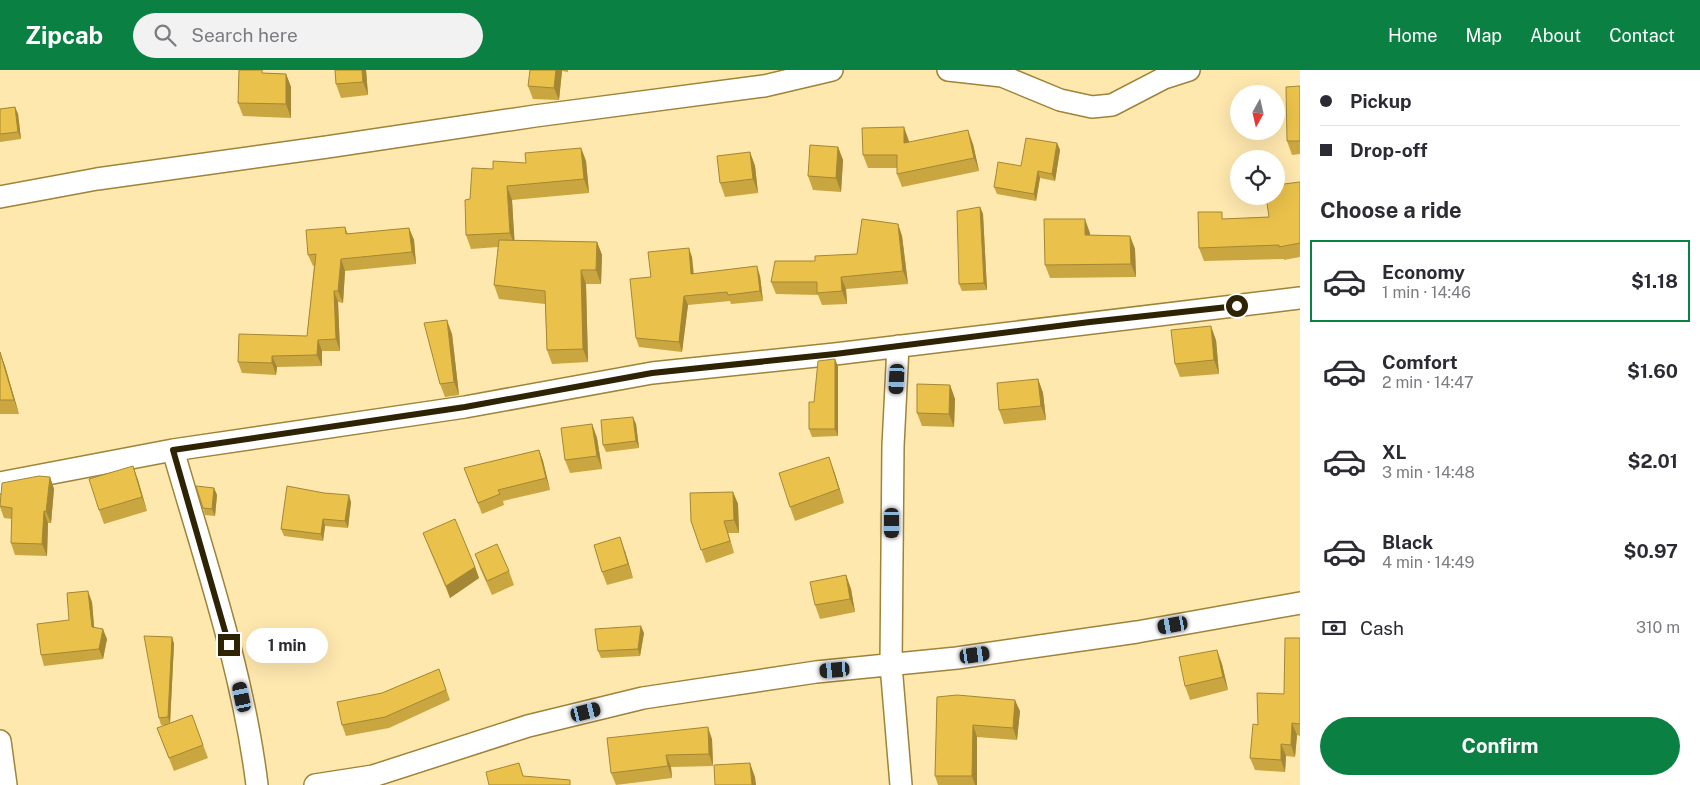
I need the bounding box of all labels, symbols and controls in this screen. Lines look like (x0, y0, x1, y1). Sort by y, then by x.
search box (133, 13, 483, 58)
text: Zipcab (25, 21, 103, 49)
icon: search (151, 21, 179, 49)
text: Search here (191, 24, 298, 46)
text: Home (1388, 25, 1438, 46)
text: Map (1466, 25, 1502, 46)
text: About (1530, 25, 1581, 46)
text: Contact (1609, 25, 1675, 46)
north arrow (1230, 85, 1285, 140)
map controls (1230, 85, 1285, 205)
text: Pickup (1350, 90, 1412, 112)
text: Drop-off (1350, 139, 1427, 161)
button: locate (1230, 150, 1285, 205)
text: Choose a ride (1320, 197, 1462, 223)
icon: car (1322, 259, 1367, 304)
text: Economy (1382, 261, 1465, 283)
text: $1.18 (1631, 270, 1678, 292)
text: 1 min · 14:46 (1382, 283, 1471, 302)
route start (1226, 295, 1248, 317)
icon: car (1322, 349, 1367, 394)
text: Comfort (1382, 351, 1458, 373)
text: $1.60 (1627, 360, 1678, 382)
car (888, 364, 905, 394)
text: 2 min · 14:47 (1382, 373, 1474, 392)
icon: car (1322, 439, 1367, 484)
text: XL (1382, 441, 1407, 463)
text: $2.01 (1628, 450, 1678, 472)
text: 3 min · 14:48 (1382, 463, 1475, 482)
car (884, 508, 899, 538)
icon: car (1322, 529, 1367, 574)
text: Black (1382, 531, 1433, 553)
text: $0.97 (1624, 540, 1678, 562)
text: 4 min · 14:49 (1382, 553, 1475, 572)
icon: cash (1320, 614, 1348, 642)
car (1156, 615, 1189, 635)
text: Cash (1360, 617, 1404, 639)
text: 310 m (1636, 618, 1680, 637)
callout: 1 min (246, 628, 329, 662)
route end (218, 634, 240, 656)
text: 1 min (268, 636, 306, 655)
car (959, 645, 990, 665)
car (819, 661, 850, 679)
car (231, 681, 252, 713)
car (569, 701, 602, 723)
button: Confirm (1320, 717, 1680, 775)

